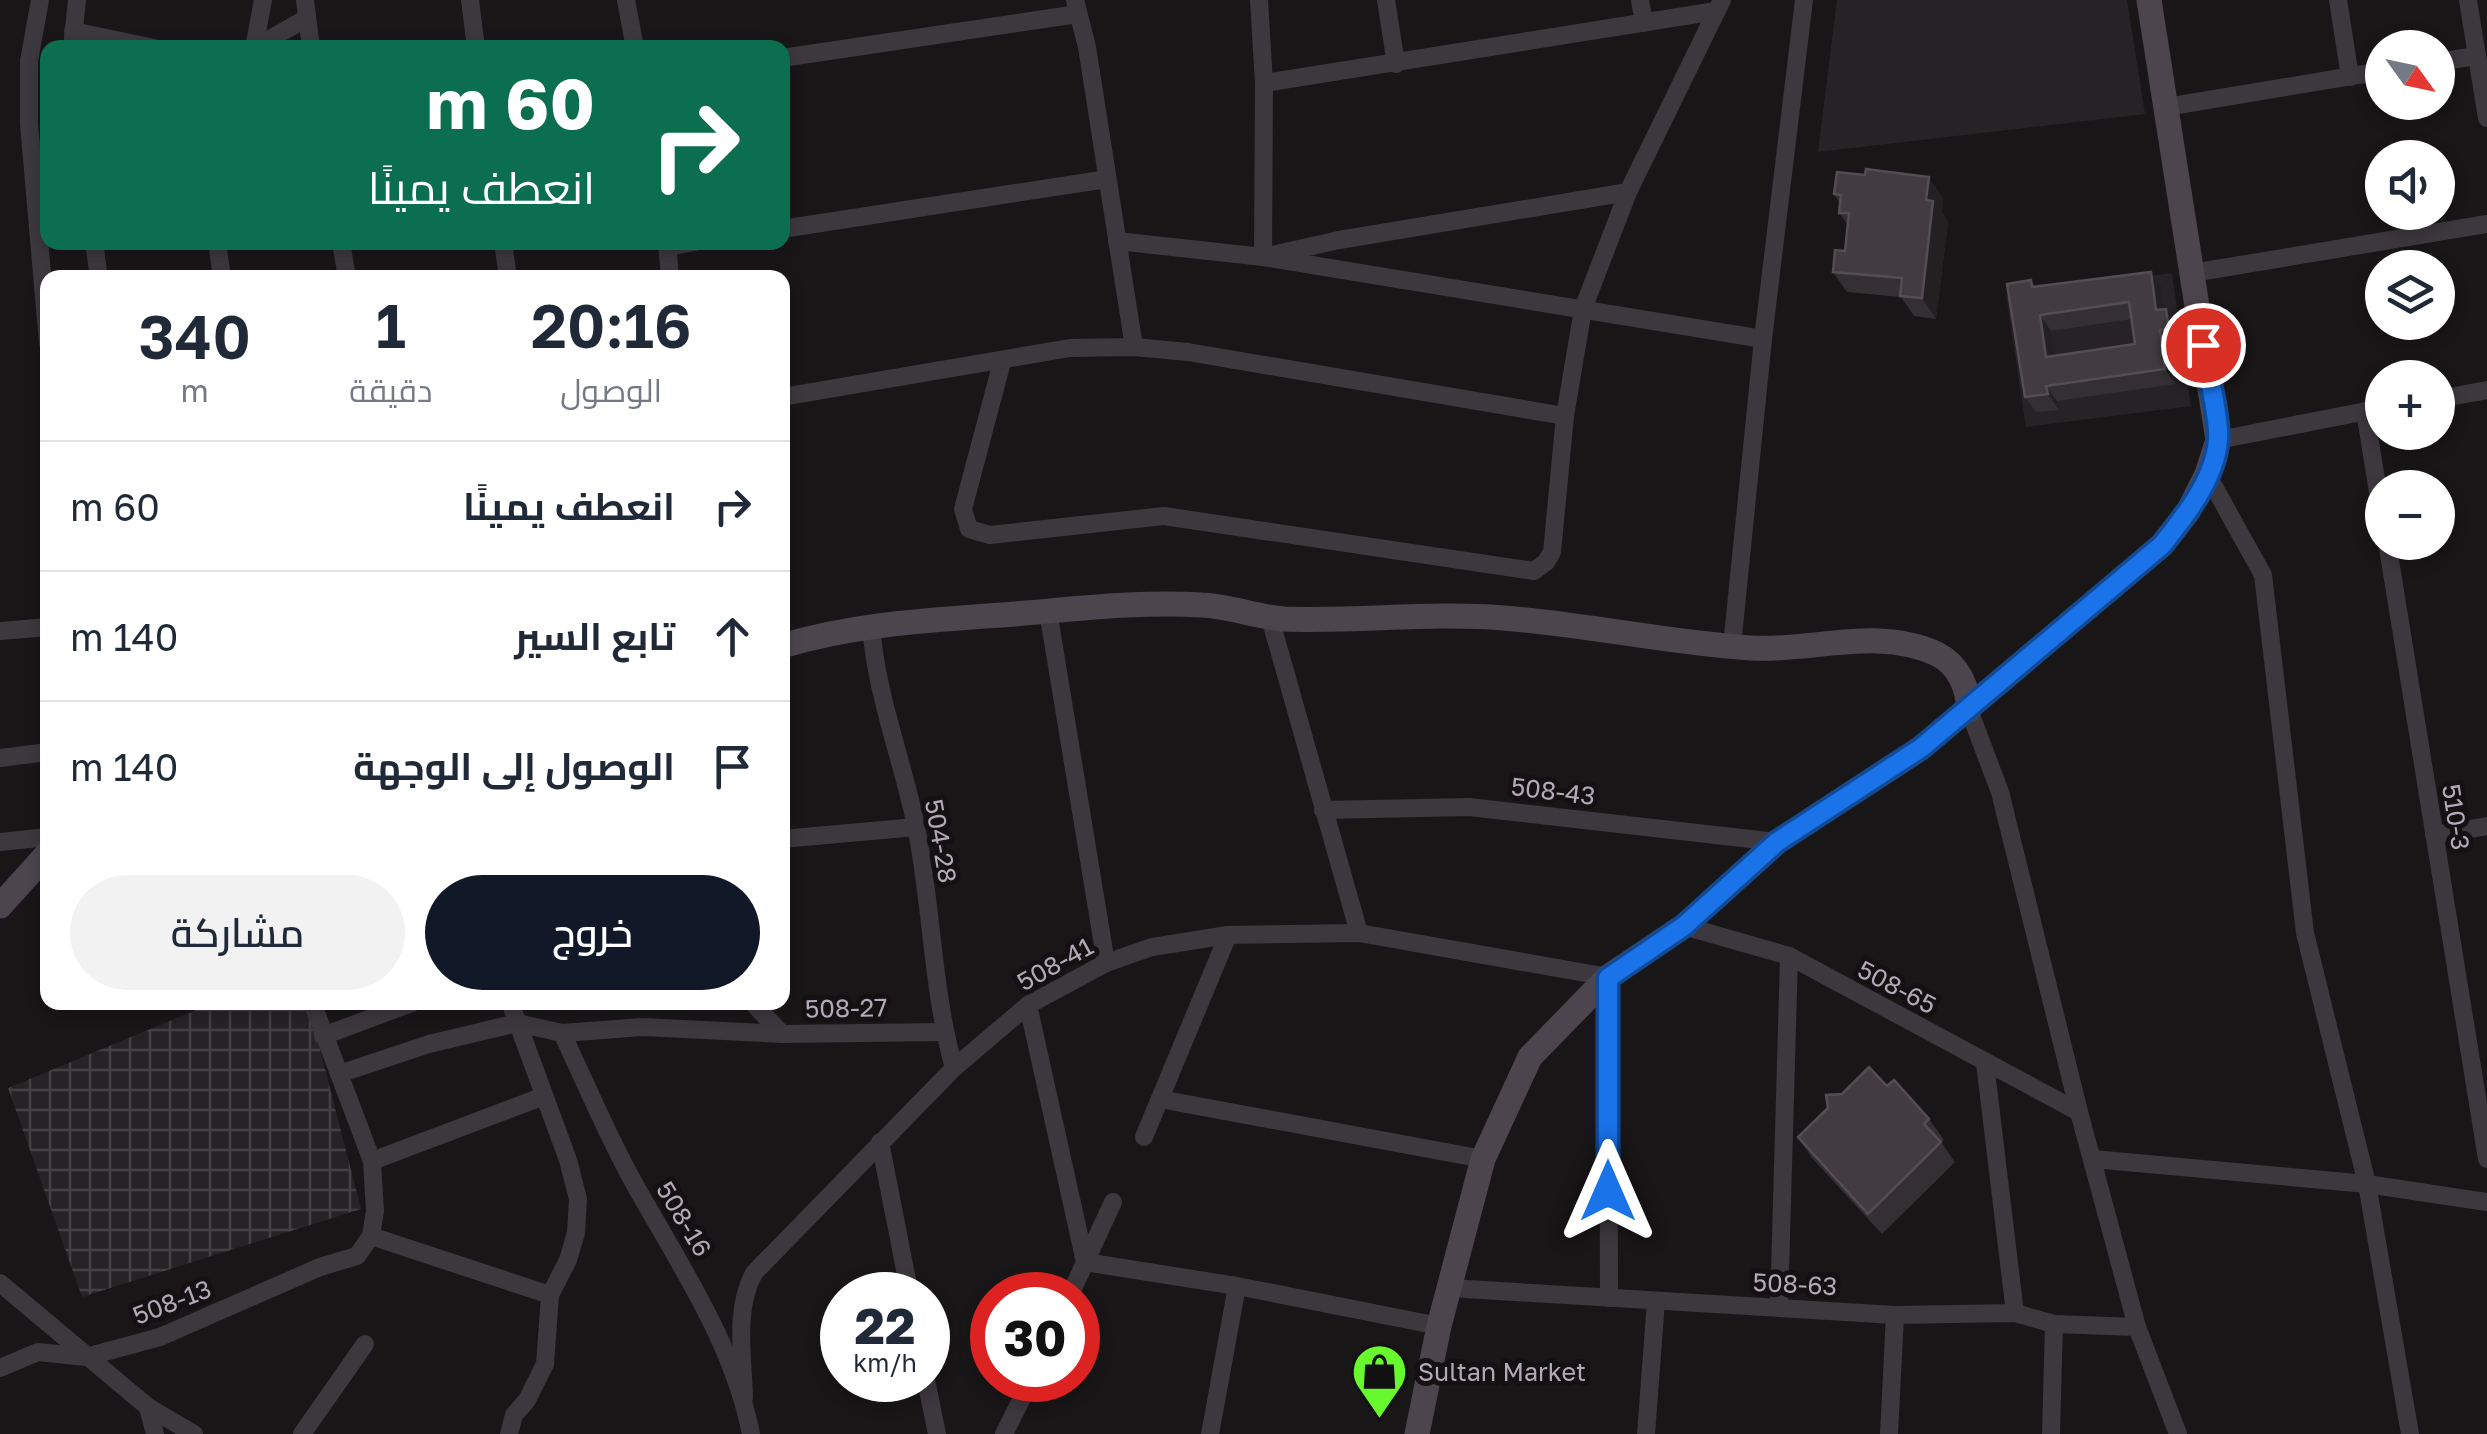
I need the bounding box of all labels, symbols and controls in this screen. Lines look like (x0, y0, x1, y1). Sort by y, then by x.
north arrow (2365, 30, 2455, 120)
map controls (2365, 30, 2455, 560)
text: 60 m (426, 60, 595, 144)
icon: right (630, 80, 760, 210)
button: sound (2365, 140, 2455, 230)
text: انعطف يمينًا (368, 160, 595, 214)
button: layers (2365, 250, 2455, 340)
text: 1 (376, 289, 406, 361)
text: 20:16 (531, 289, 692, 361)
text: 340 (138, 300, 251, 372)
pin (2161, 303, 2246, 388)
icon: arrive (2176, 318, 2231, 373)
button: + (2365, 360, 2455, 450)
text: m (180, 371, 209, 409)
text: دقيقة (349, 371, 432, 409)
text: الوصول (560, 371, 662, 409)
button: − (2365, 470, 2455, 560)
icon: right (705, 479, 760, 534)
text: انعطف يمينًا (463, 483, 675, 528)
text: 60 m (70, 484, 160, 529)
icon: ahead (705, 609, 760, 664)
text: تابع السير (514, 613, 675, 658)
text: 140 m (70, 614, 178, 659)
icon: arrive (705, 739, 760, 794)
text: الوصول إلى الوجهة (353, 743, 675, 788)
text: 140 m (70, 744, 178, 789)
street label: 508-43 (1509, 770, 1597, 811)
street label: 510-3 (2436, 782, 2477, 852)
street label: 504-28 (919, 797, 964, 885)
button: مشاركة (70, 875, 405, 990)
button: خروج (425, 875, 760, 990)
street label: 508-41 (1011, 930, 1098, 997)
street label: 508-65 (1853, 953, 1942, 1020)
street label: 508-27 (804, 991, 888, 1024)
position arrow (1556, 1139, 1660, 1243)
street label: 508-16 (650, 1176, 719, 1262)
street label: 508-63 (1752, 1266, 1838, 1301)
street label: 508-13 (128, 1272, 215, 1331)
speed limit sign: 30 (970, 1272, 1100, 1402)
text: 22 (854, 1295, 915, 1355)
shop icon: Sultan Market (1349, 1342, 1409, 1421)
text: km/h (853, 1347, 917, 1378)
place label: Sultan Market (1418, 1356, 1586, 1387)

